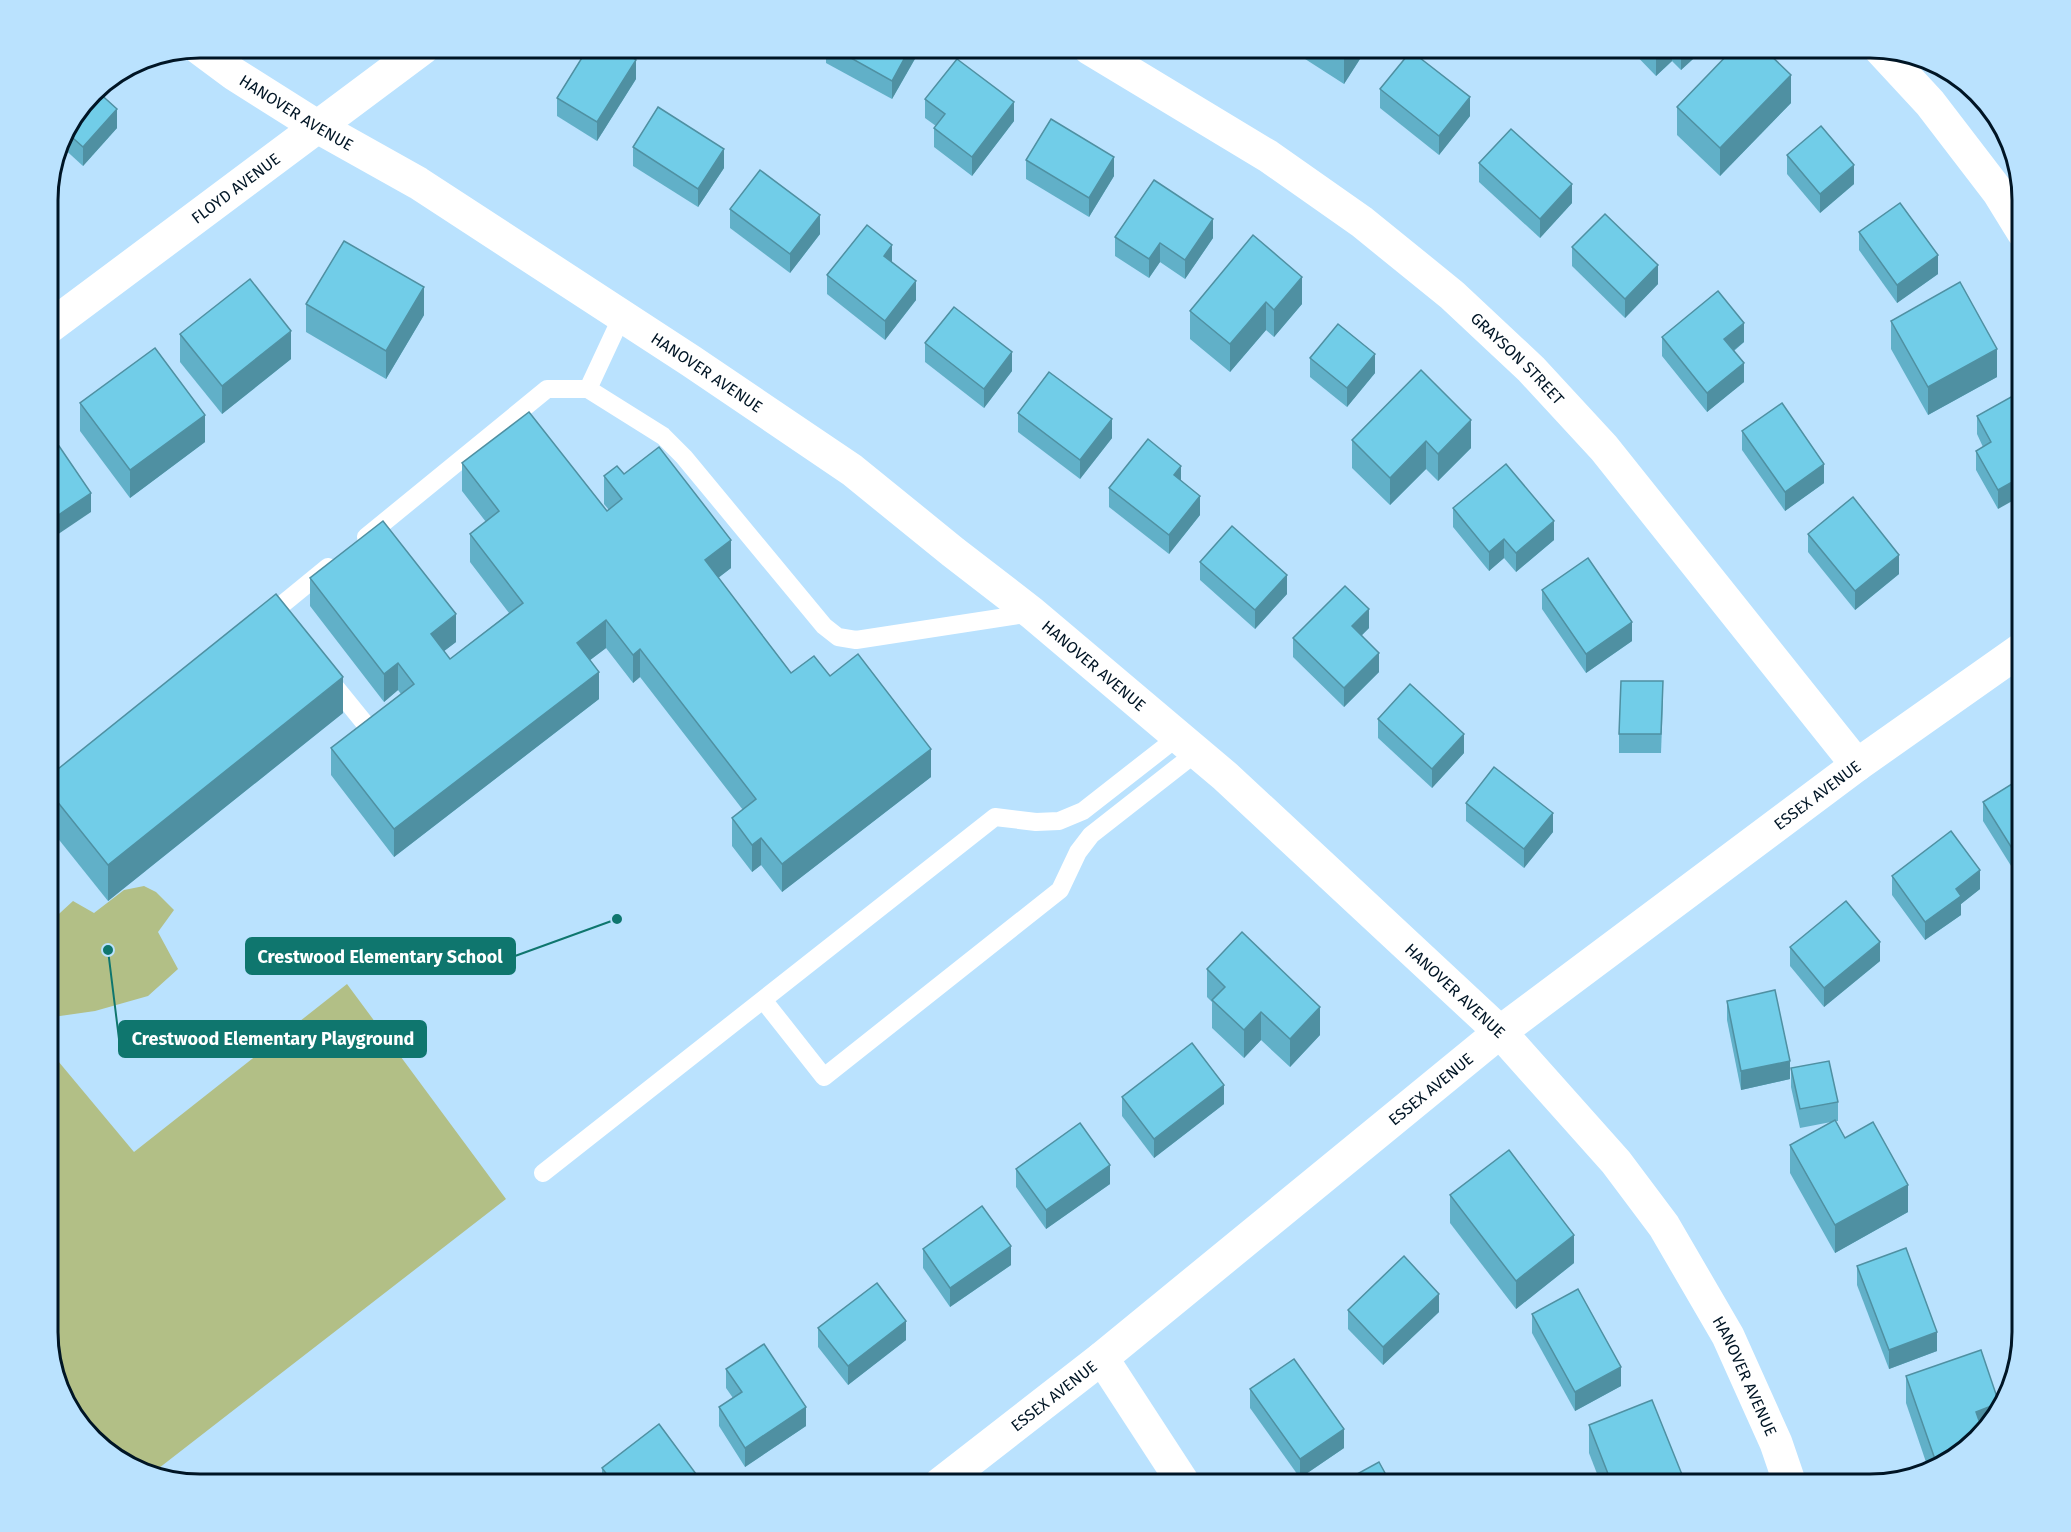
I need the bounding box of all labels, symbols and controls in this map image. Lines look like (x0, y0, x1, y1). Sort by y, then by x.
street label: HANOVER AVENUE (236, 71, 356, 155)
street label: FLOYD AVENUE (188, 149, 284, 228)
street label: GRAYSON STREET (1467, 309, 1568, 409)
street label: HANOVER AVENUE (648, 329, 766, 417)
street label: HANOVER AVENUE (1038, 617, 1149, 715)
street label: ESSEX AVENUE (1770, 757, 1865, 834)
callout: Crestwood Elementary School (246, 938, 515, 974)
street label: HANOVER AVENUE (1401, 940, 1509, 1042)
text: Crestwood Elementary School (257, 946, 503, 968)
callout: Crestwood Elementary Playground (119, 1021, 426, 1057)
text: Crestwood Elementary Playground (132, 1028, 414, 1050)
street label: ESSEX AVENUE (1385, 1049, 1477, 1129)
street label: HANOVER AVENUE (1709, 1313, 1781, 1439)
street label: ESSEX AVENUE (1007, 1357, 1101, 1435)

